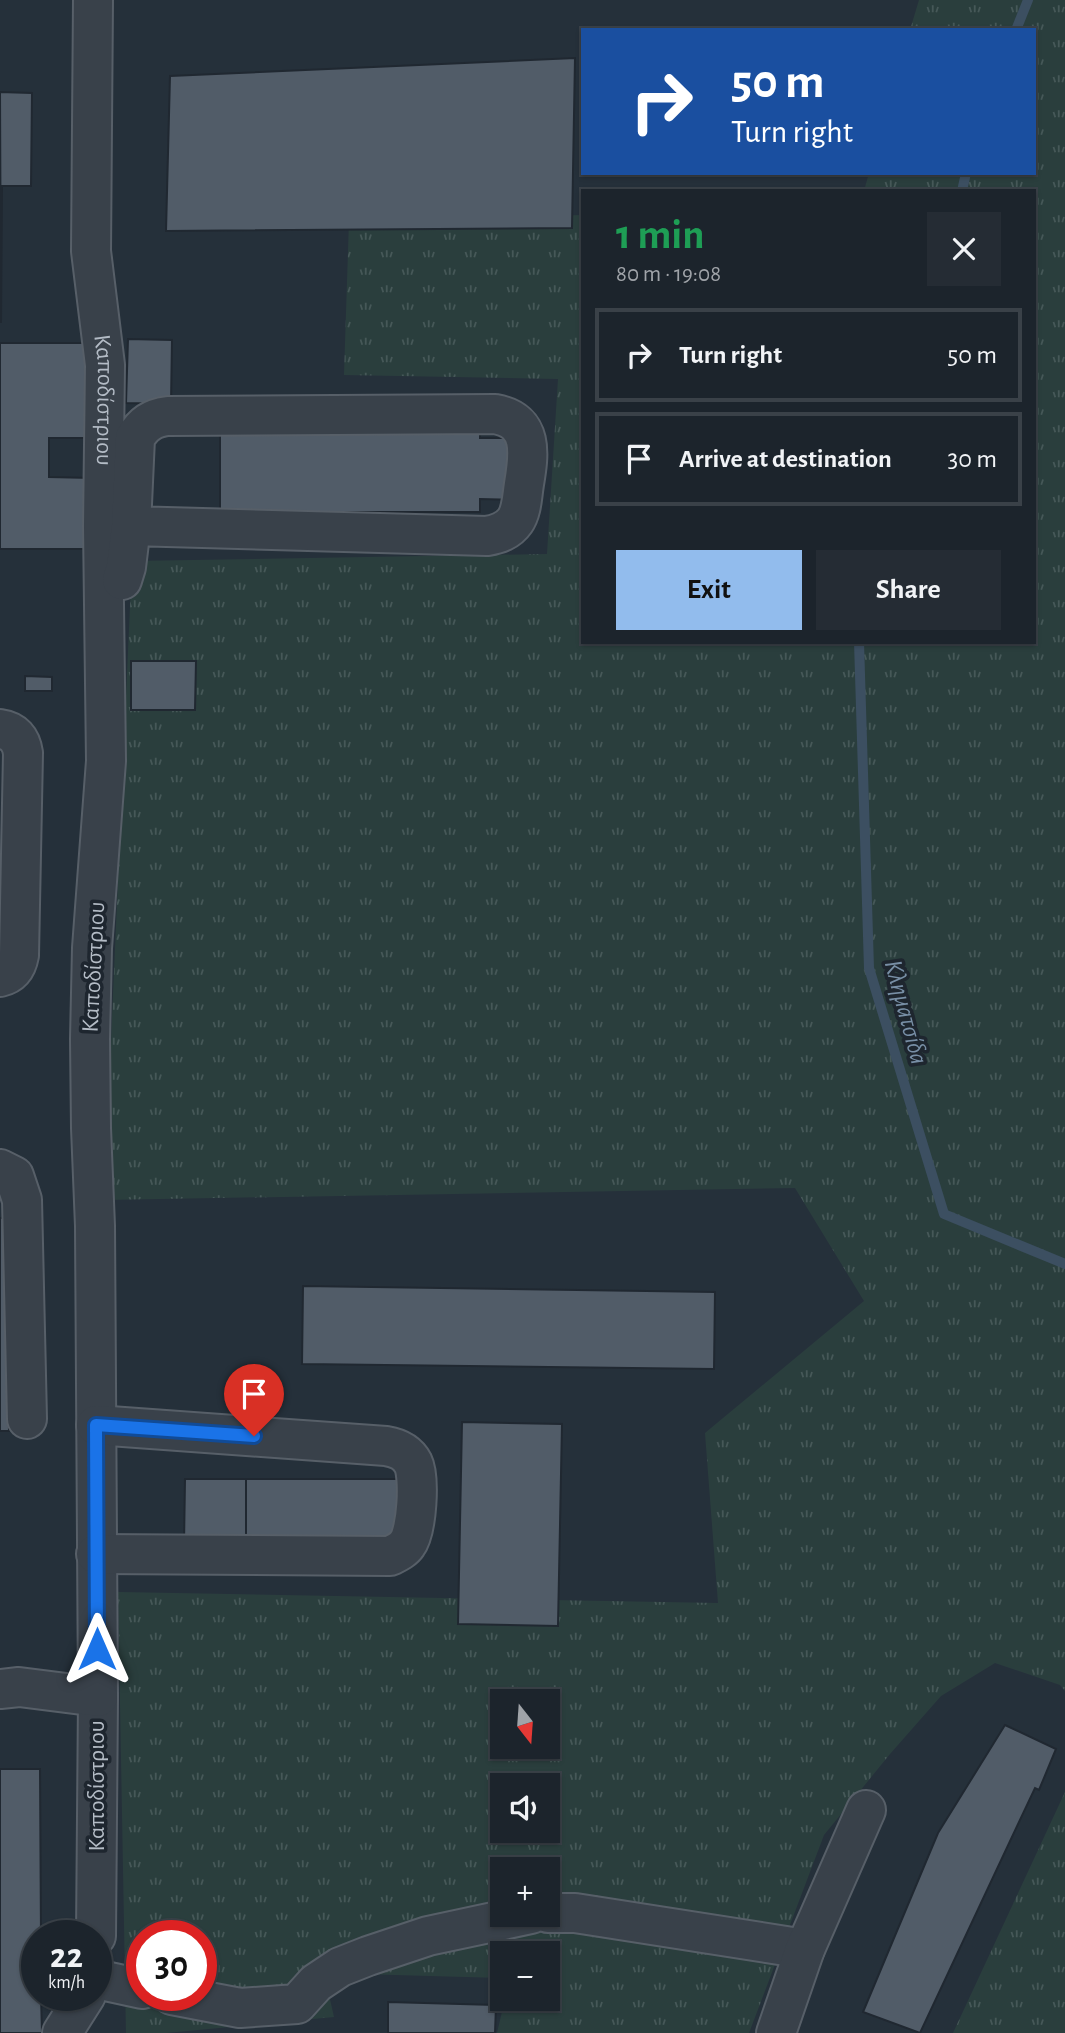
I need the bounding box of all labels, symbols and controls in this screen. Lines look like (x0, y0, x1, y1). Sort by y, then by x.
icon: right (616, 56, 707, 147)
text: 50 m (731, 58, 825, 107)
text: Turn right (731, 116, 853, 148)
button: close (927, 212, 1001, 286)
text: 1 min (616, 214, 705, 256)
text: 80 m · 19:08 (616, 263, 721, 286)
street label: Καποδίστριου (89, 333, 117, 466)
icon: right (620, 336, 658, 374)
text: Turn right (679, 342, 782, 368)
text: 50 m (947, 342, 997, 368)
icon: arrive (620, 440, 658, 478)
text: Arrive at destination (679, 446, 892, 472)
text: 30 m (947, 446, 997, 472)
button: Exit (616, 550, 802, 630)
button: Share (816, 550, 1001, 630)
street label: Καποδίστριου (79, 901, 109, 1033)
water label: Κληματσίδα (880, 957, 932, 1067)
pin (224, 1364, 284, 1436)
icon: arrive (235, 1375, 273, 1413)
position arrow (60, 1612, 134, 1686)
north arrow (490, 1689, 560, 1759)
map controls (490, 1689, 560, 2011)
street label: Καποδίστριου (85, 1720, 109, 1852)
button: sound (490, 1773, 560, 1843)
button: + (490, 1857, 560, 1927)
speed limit sign: 30 (126, 1920, 217, 2011)
text: 22 (50, 1939, 83, 1974)
button: − (490, 1941, 560, 2011)
text: km/h (48, 1974, 85, 1992)

